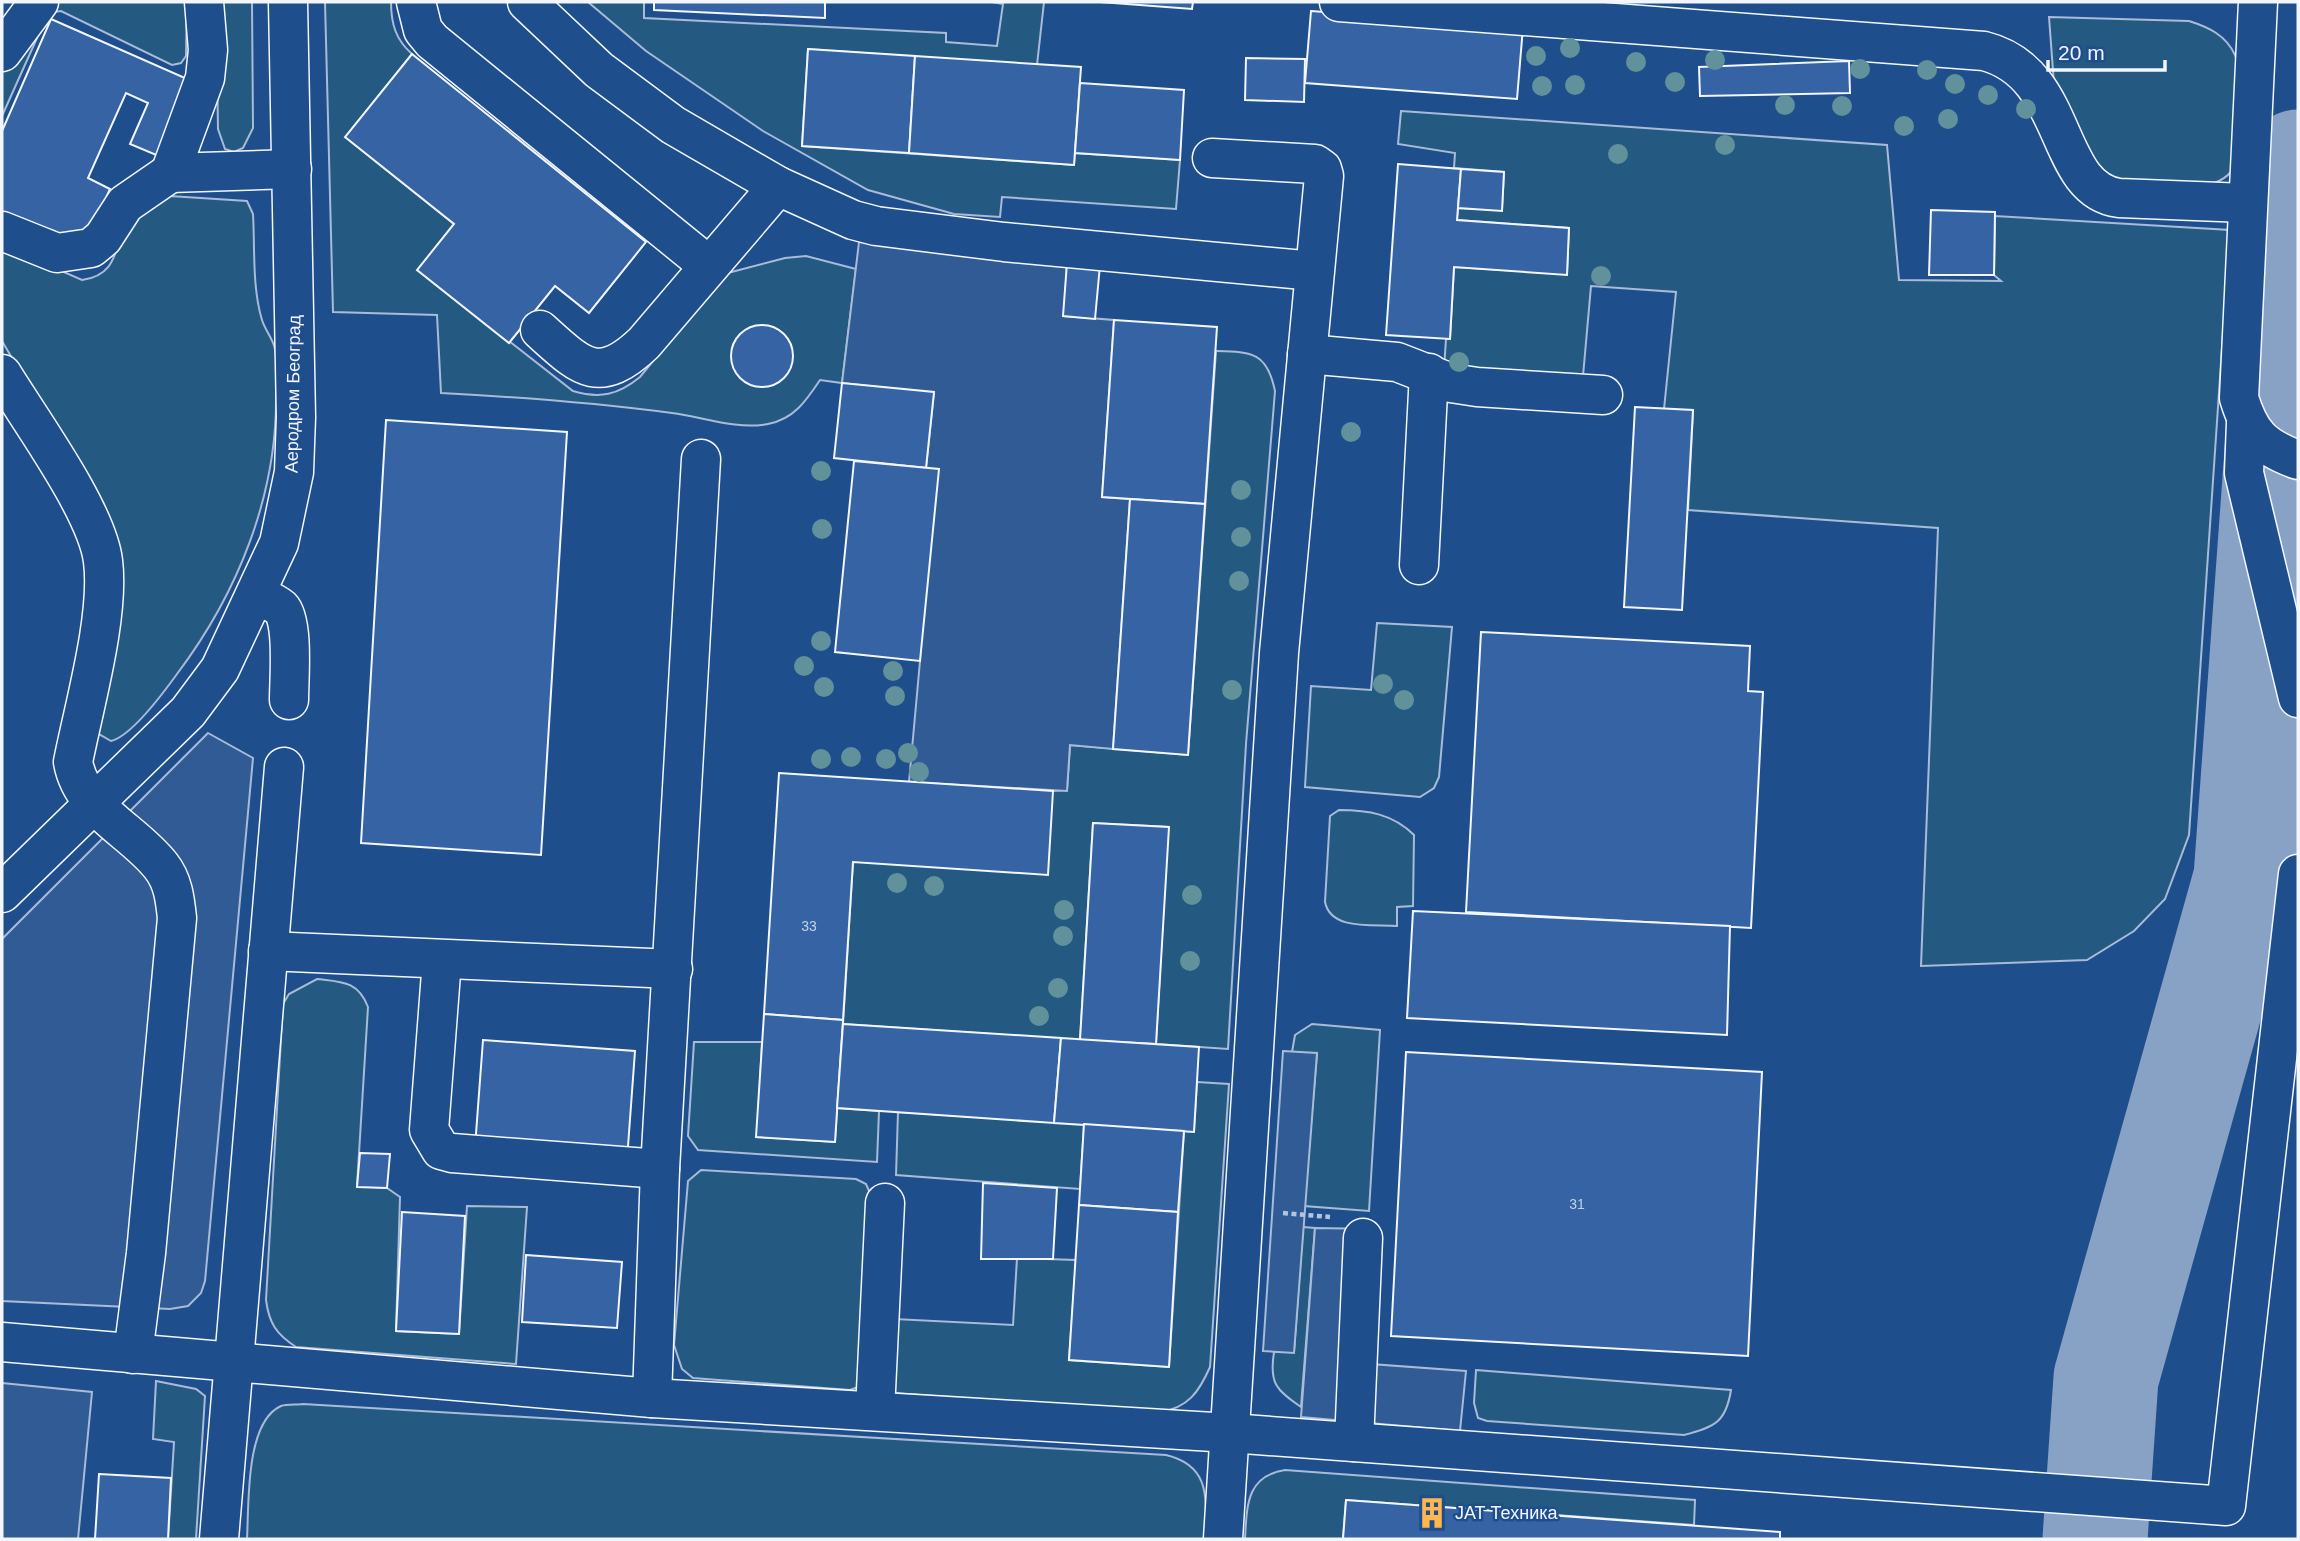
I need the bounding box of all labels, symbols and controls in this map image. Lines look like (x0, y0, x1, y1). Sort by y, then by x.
scale bar (2048, 28, 2165, 72)
text: 20 m (2058, 41, 2105, 64)
street label: Аеродром Београд (282, 314, 304, 473)
house number: 33 (801, 918, 817, 934)
house number: 31 (1569, 1196, 1585, 1212)
building icon: ЈАТ Техника (1415, 1496, 1449, 1530)
place label: ЈАТ Техника (1455, 1503, 1558, 1523)

